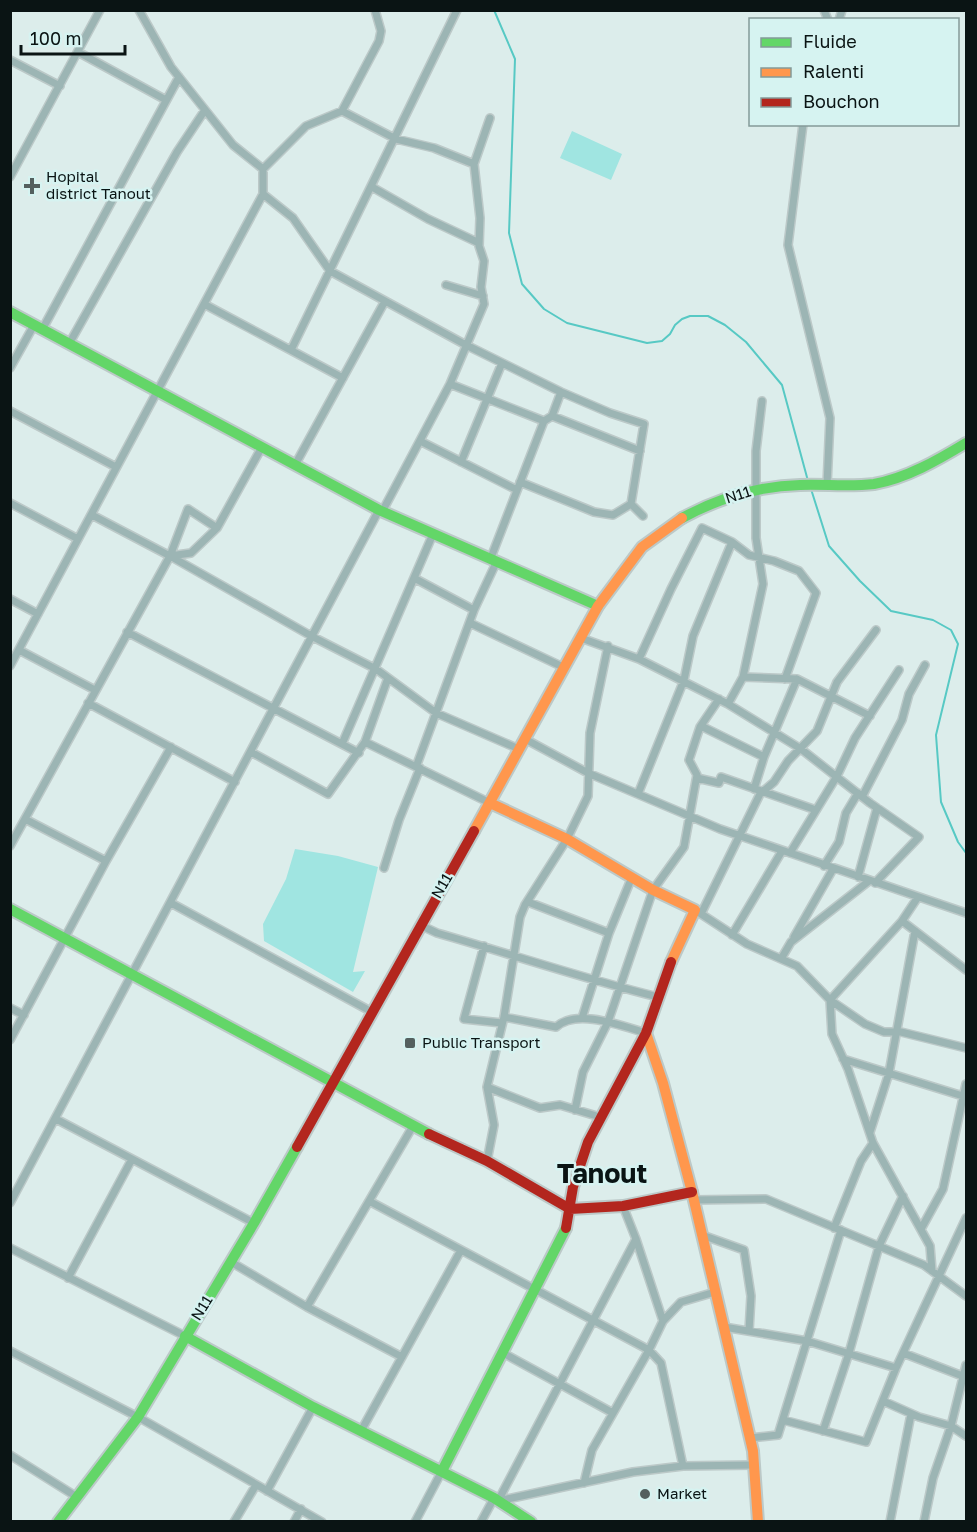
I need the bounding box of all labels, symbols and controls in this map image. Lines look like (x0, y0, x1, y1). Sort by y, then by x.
scale bar (21, 18, 124, 56)
legend (749, 18, 959, 126)
text: 100 m (30, 27, 81, 49)
text: Fluide (803, 30, 857, 52)
text: Ralenti (803, 60, 864, 82)
text: Bouchon (803, 90, 880, 112)
place label: Hopital district Tanout (46, 167, 151, 202)
marker: Hopital district Tanout (23, 177, 41, 195)
street label: N11 (723, 481, 753, 507)
street label: N11 (427, 870, 455, 901)
place label: Public Transport (422, 1033, 541, 1051)
marker: Public Transport (403, 1036, 417, 1050)
district label: Tanout (557, 1157, 647, 1189)
street label: N11 (187, 1292, 216, 1323)
place label: Market (657, 1484, 707, 1502)
marker: Market (638, 1487, 652, 1501)

